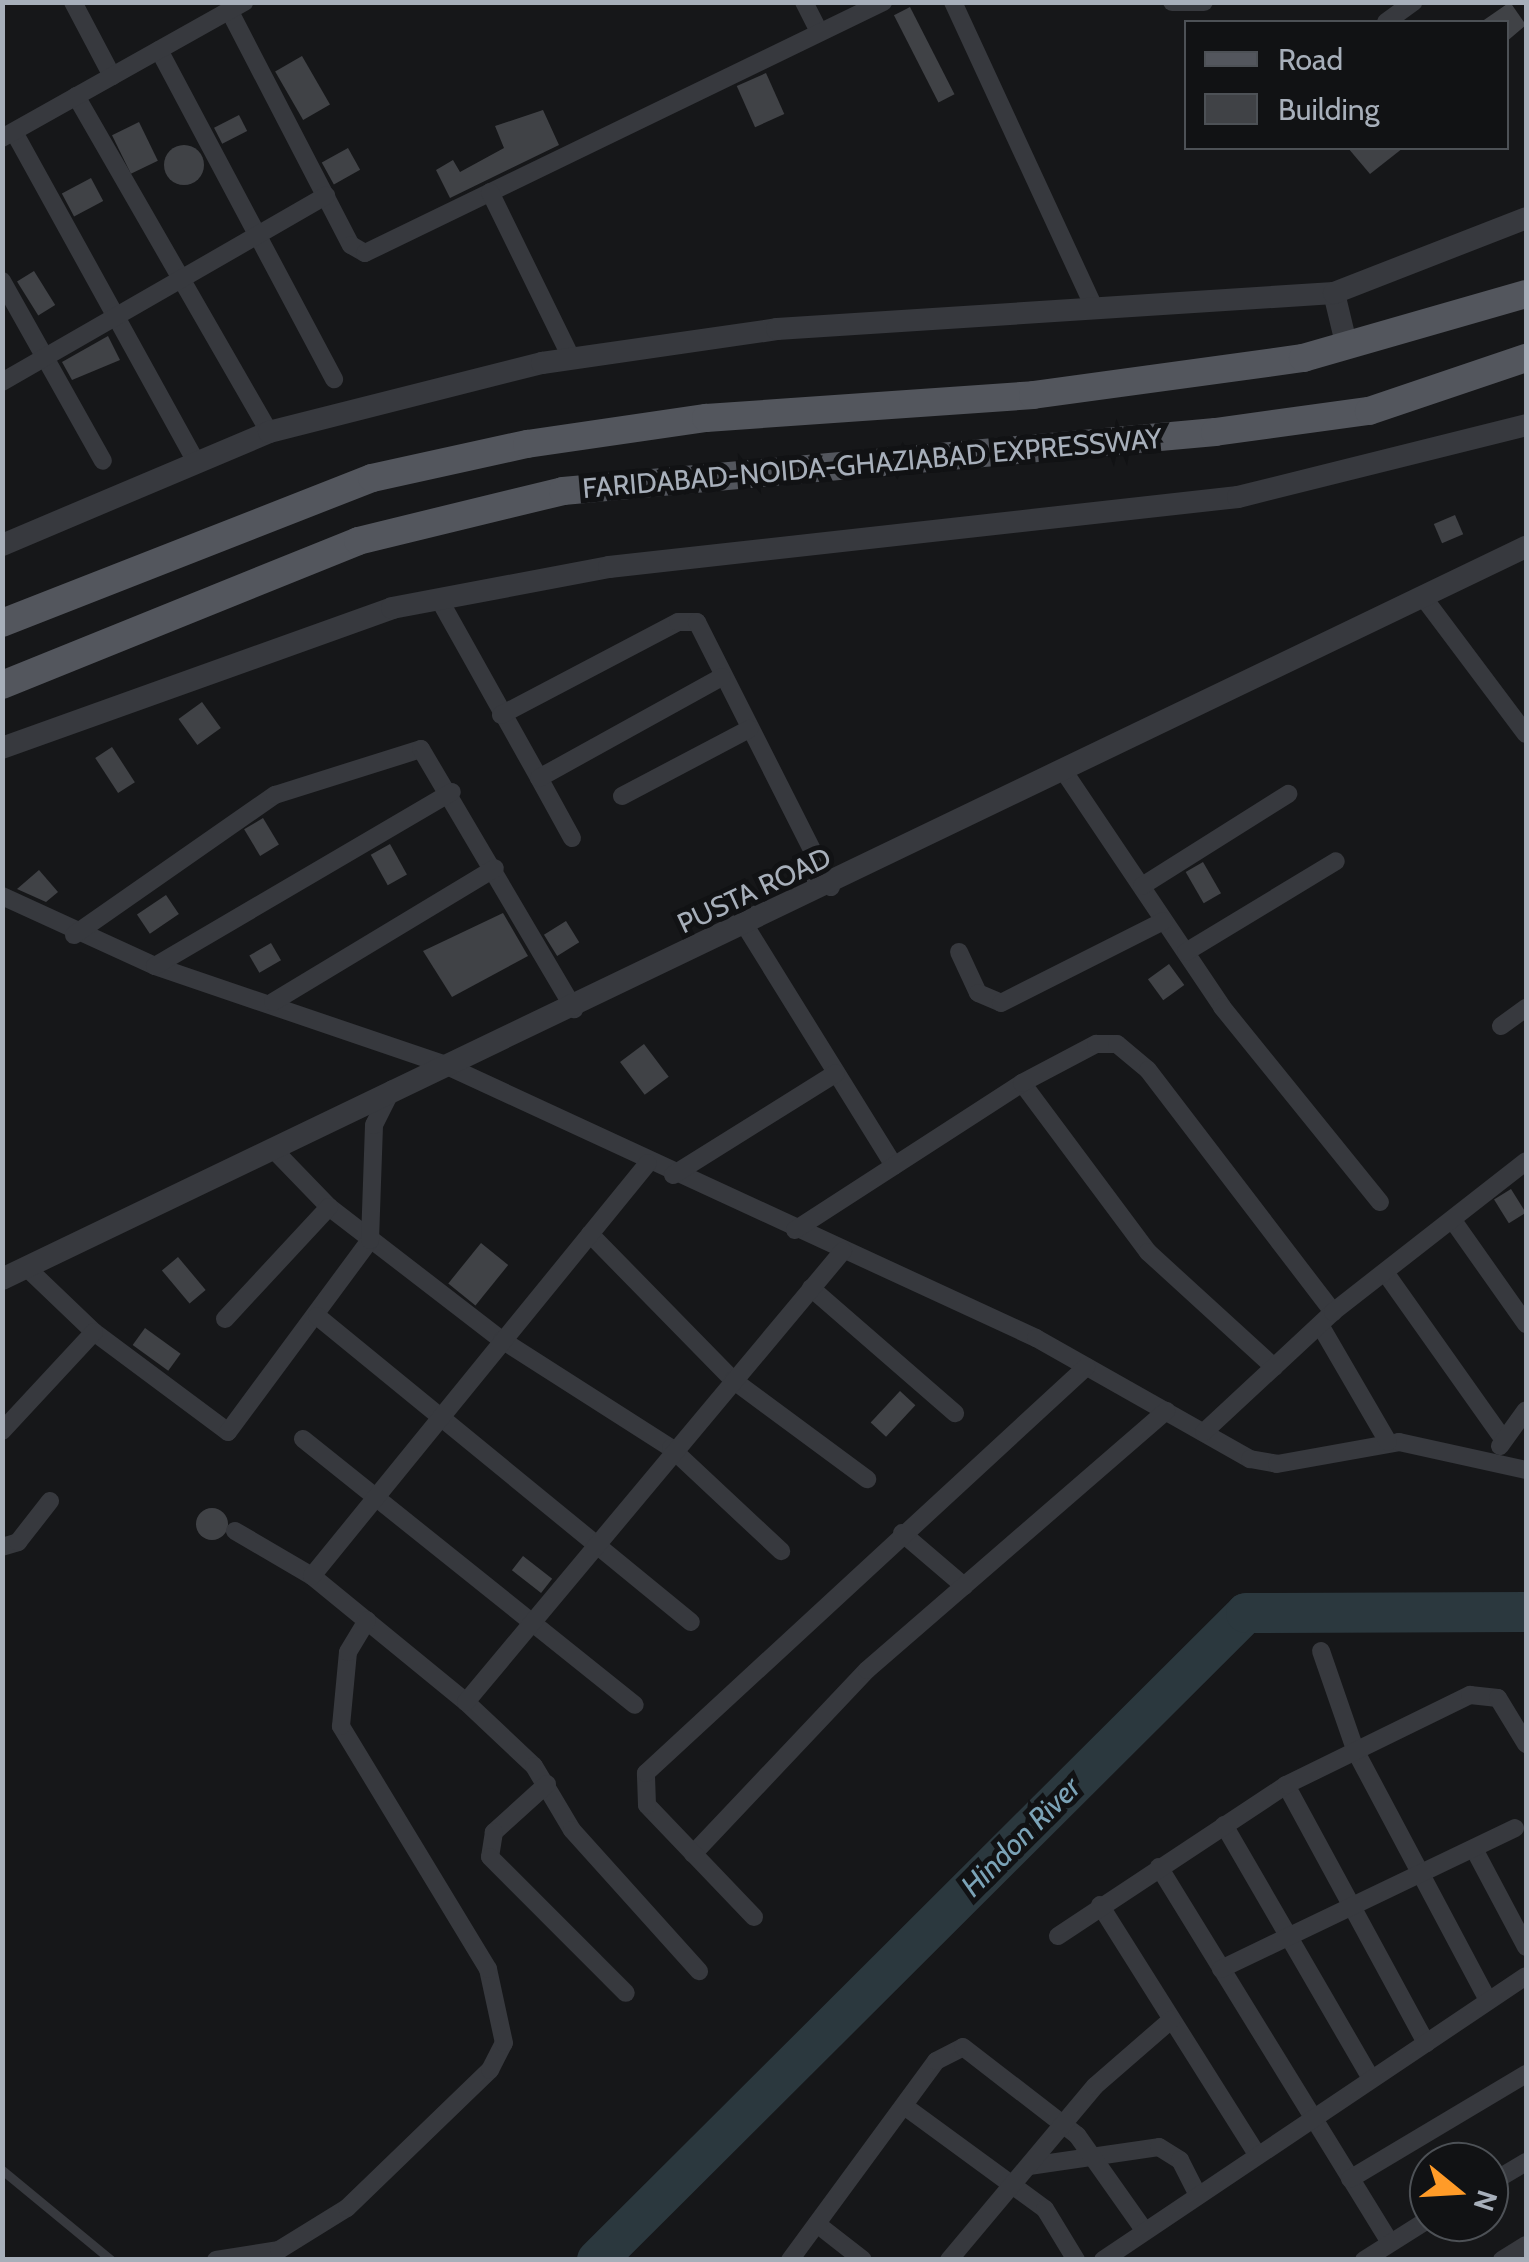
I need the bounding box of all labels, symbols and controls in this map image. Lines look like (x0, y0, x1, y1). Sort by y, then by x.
legend (1184, 20, 1509, 150)
text: Road (1278, 41, 1343, 78)
text: Building (1278, 91, 1380, 128)
street label: FARIDABAD-NOIDA-GHAZIABAD EXPRESSWAY (581, 421, 1163, 505)
street label: PUSTA ROAD (672, 840, 836, 940)
water label: Hindon River (954, 1770, 1088, 1904)
north arrow (1409, 2142, 1509, 2242)
text: N (1466, 2186, 1505, 2215)

